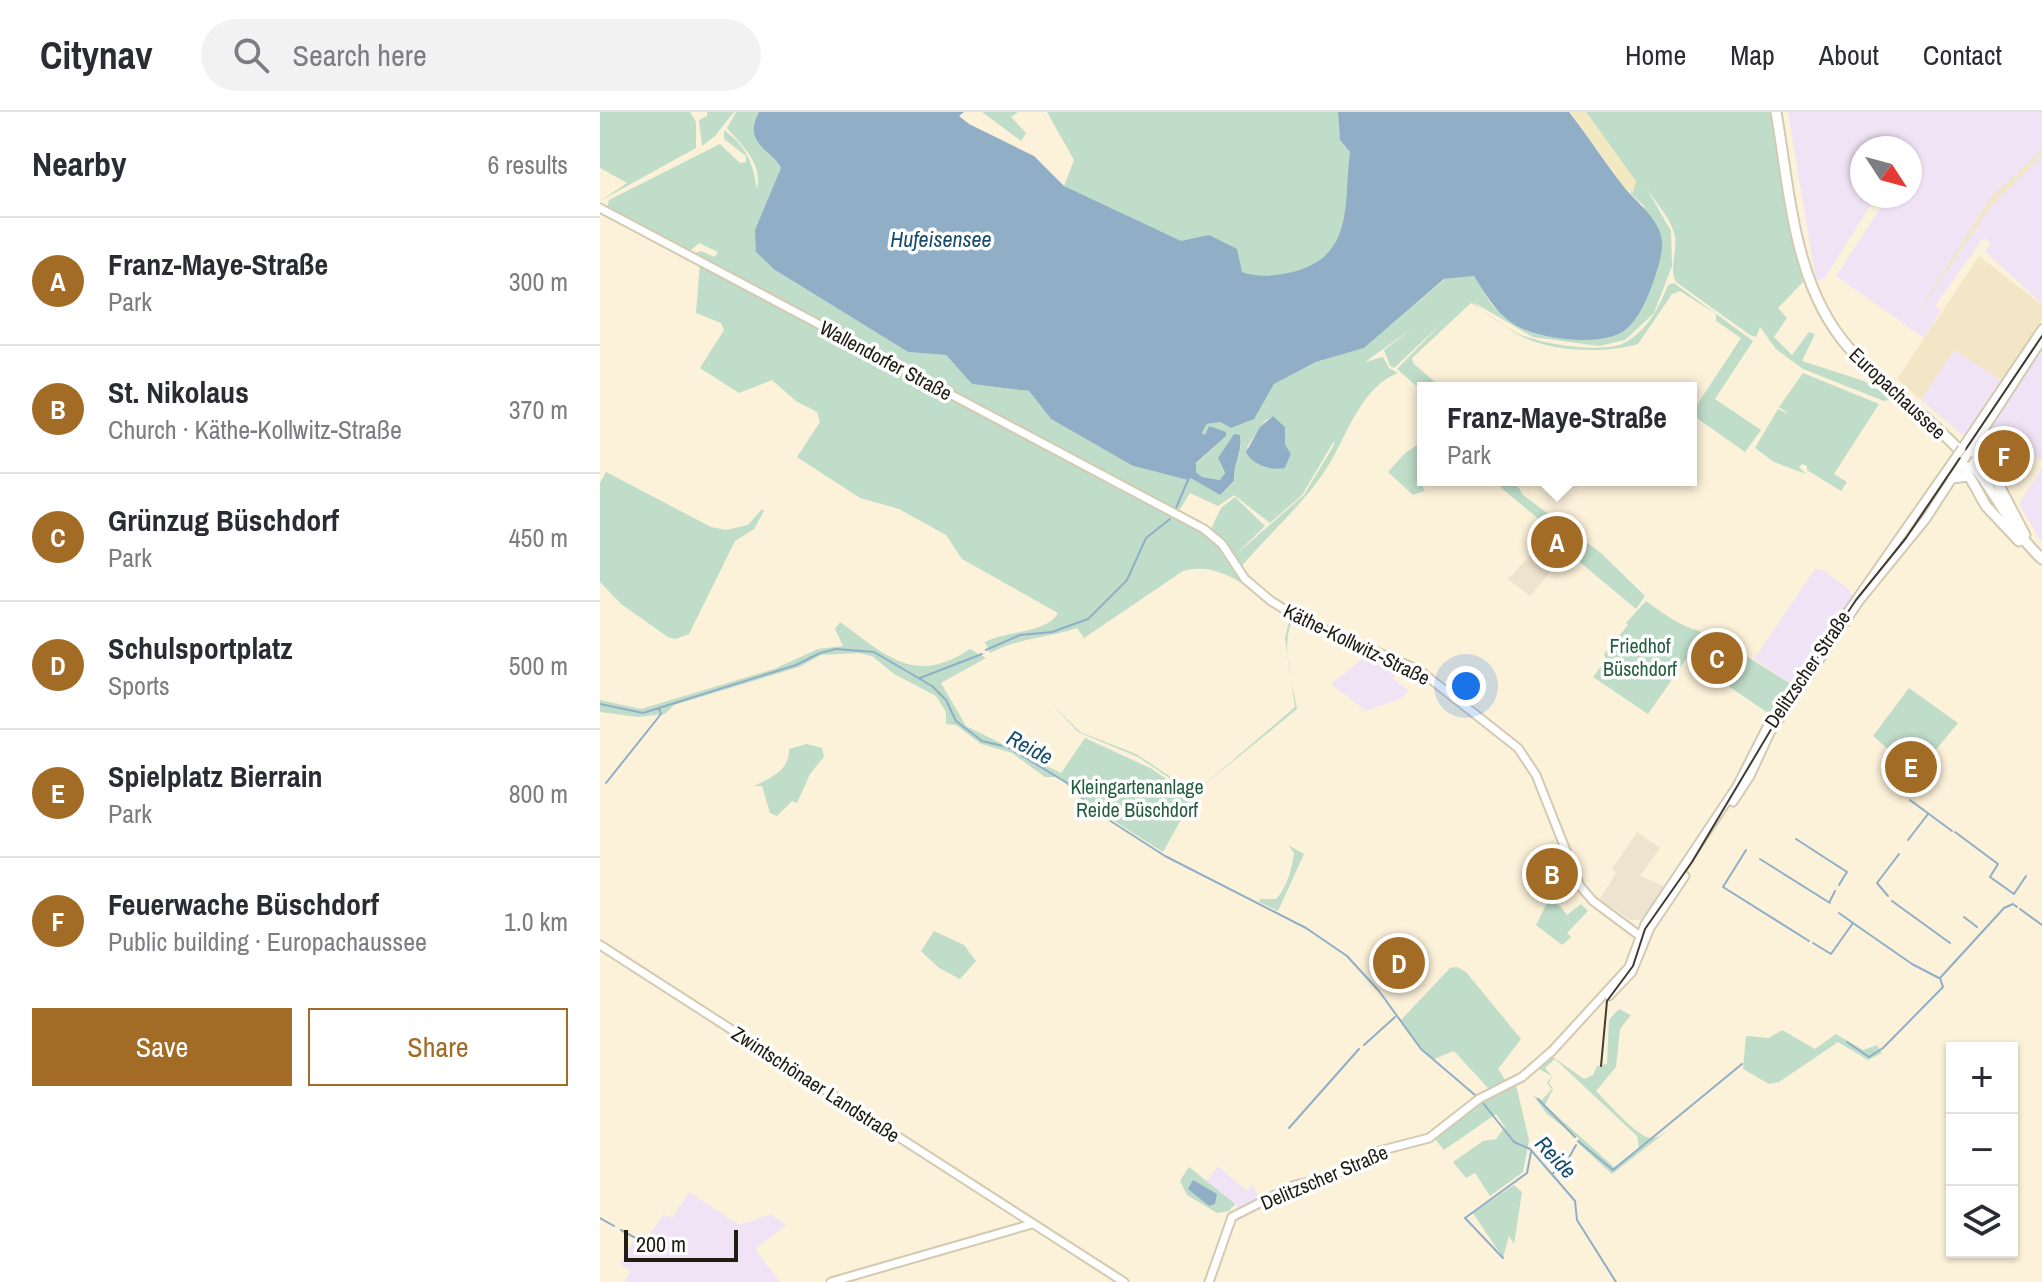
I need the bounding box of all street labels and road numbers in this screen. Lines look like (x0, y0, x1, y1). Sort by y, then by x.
street label: Wallendorfer Straße (815, 314, 957, 406)
street label: Europachaussee (1844, 341, 1952, 445)
street label: Käthe-Kollwitz-Straße (1279, 597, 1435, 691)
street label: Delitzscher Straße (1758, 605, 1856, 733)
street label: Zwintschönaer Landstraße (727, 1020, 905, 1148)
street label: Delitzscher Straße (1256, 1138, 1392, 1216)

